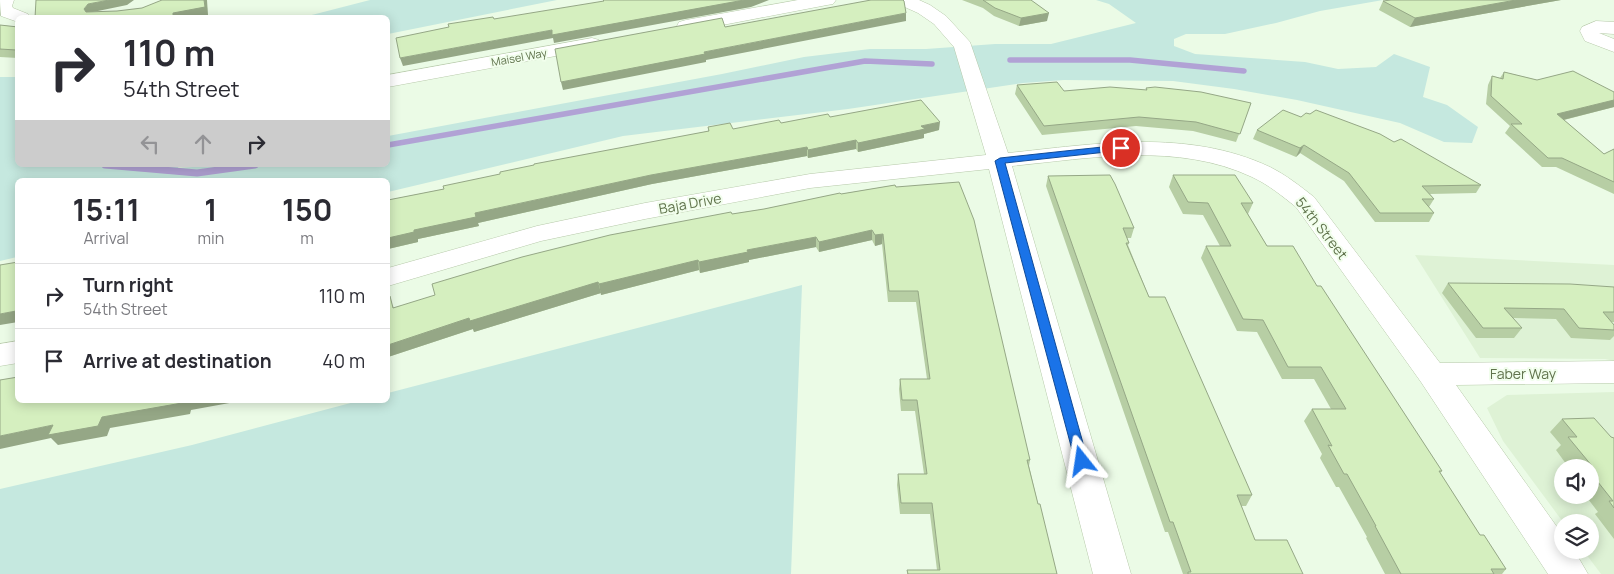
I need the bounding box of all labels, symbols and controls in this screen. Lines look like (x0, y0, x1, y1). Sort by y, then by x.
text: 110 m (123, 29, 215, 77)
icon: right (40, 35, 105, 100)
street label: Maisel Way (490, 45, 548, 69)
text: 54th Street (123, 74, 240, 104)
pin (1100, 127, 1142, 169)
icon: left (136, 130, 164, 158)
icon: ahead (189, 130, 217, 158)
icon: right (242, 130, 270, 158)
icon: arrive (1107, 134, 1135, 162)
street label: Baja Drive (657, 188, 723, 218)
text: 15:11 (73, 189, 140, 230)
text: 1 (204, 189, 217, 230)
text: 150 (282, 189, 332, 230)
street label: 54th Street (1292, 193, 1353, 263)
text: Arrival (83, 227, 129, 249)
text: min (198, 227, 224, 249)
text: m (300, 227, 314, 249)
text: Turn right (83, 272, 173, 298)
icon: right (40, 282, 68, 310)
text: 110 m (319, 283, 365, 309)
text: 54th Street (83, 298, 168, 320)
icon: arrive (40, 347, 68, 375)
text: Arrive at destination (83, 348, 272, 374)
text: 40 m (322, 348, 365, 374)
street label: Faber Way (1490, 364, 1557, 383)
position arrow (1055, 434, 1107, 486)
map controls (1554, 459, 1599, 559)
button: sound (1554, 459, 1599, 504)
button: layers (1554, 514, 1599, 559)

